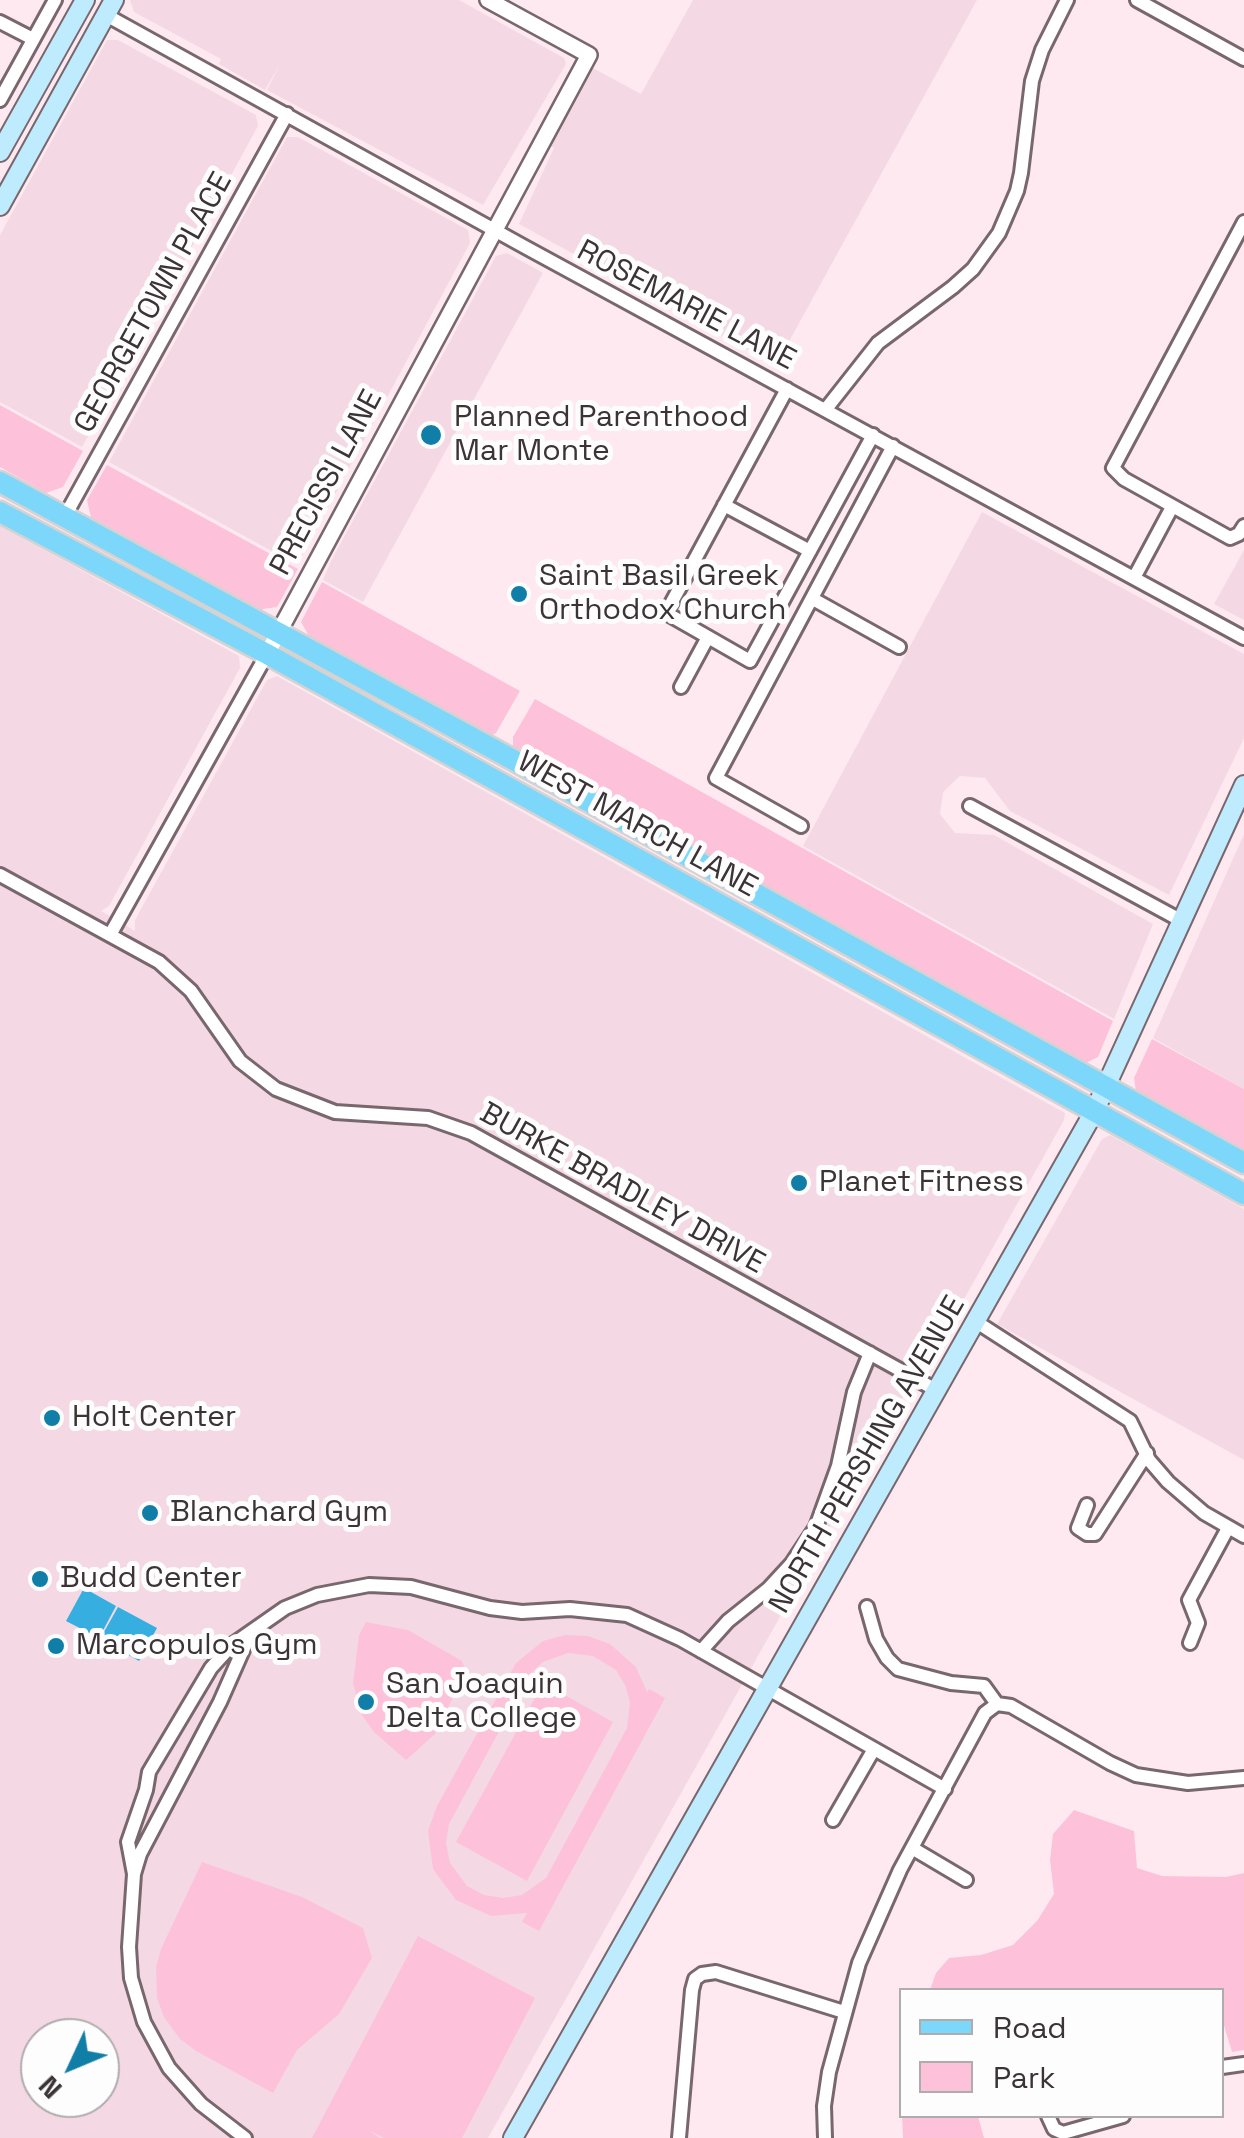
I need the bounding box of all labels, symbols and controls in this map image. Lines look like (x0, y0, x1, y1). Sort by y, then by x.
street label: GEORGETOWN PLACE (67, 167, 241, 439)
street label: ROSEMARIE LANE (571, 233, 801, 379)
street label: PRECISSI LANE (263, 384, 391, 582)
place label: Planned Parenthood Mar Monte (454, 400, 748, 470)
marker: Planned Parenthood Mar Monte (418, 422, 444, 448)
place label: Saint Basil Greek Orthodox Church (539, 559, 786, 630)
marker: Saint Basil Greek Orthodox Church (508, 583, 530, 605)
street label: WEST MARCH LANE (511, 744, 763, 906)
street label: BURKE BRADLEY DRIVE (473, 1096, 771, 1282)
place label: Planet Fitness (819, 1165, 1024, 1201)
marker: Planet Fitness (788, 1172, 810, 1194)
street label: NORTH PERSHING AVENUE (762, 1290, 974, 1620)
place label: Holt Center (72, 1400, 236, 1436)
marker: Holt Center (41, 1407, 63, 1429)
place label: Blanchard Gym (170, 1495, 388, 1531)
marker: Blanchard Gym (139, 1502, 161, 1524)
place label: Budd Center (60, 1561, 242, 1597)
marker: Budd Center (29, 1568, 51, 1590)
place label: Marcopulos Gym (76, 1628, 317, 1664)
marker: Marcopulos Gym (45, 1635, 67, 1657)
place label: San Joaquin Delta College (386, 1667, 577, 1738)
marker: San Joaquin Delta College (355, 1691, 377, 1713)
legend (899, 1988, 1224, 2118)
text: Road (993, 2008, 1067, 2047)
north arrow (20, 2018, 120, 2118)
text: Park (993, 2058, 1055, 2097)
text: N (30, 2068, 69, 2107)

